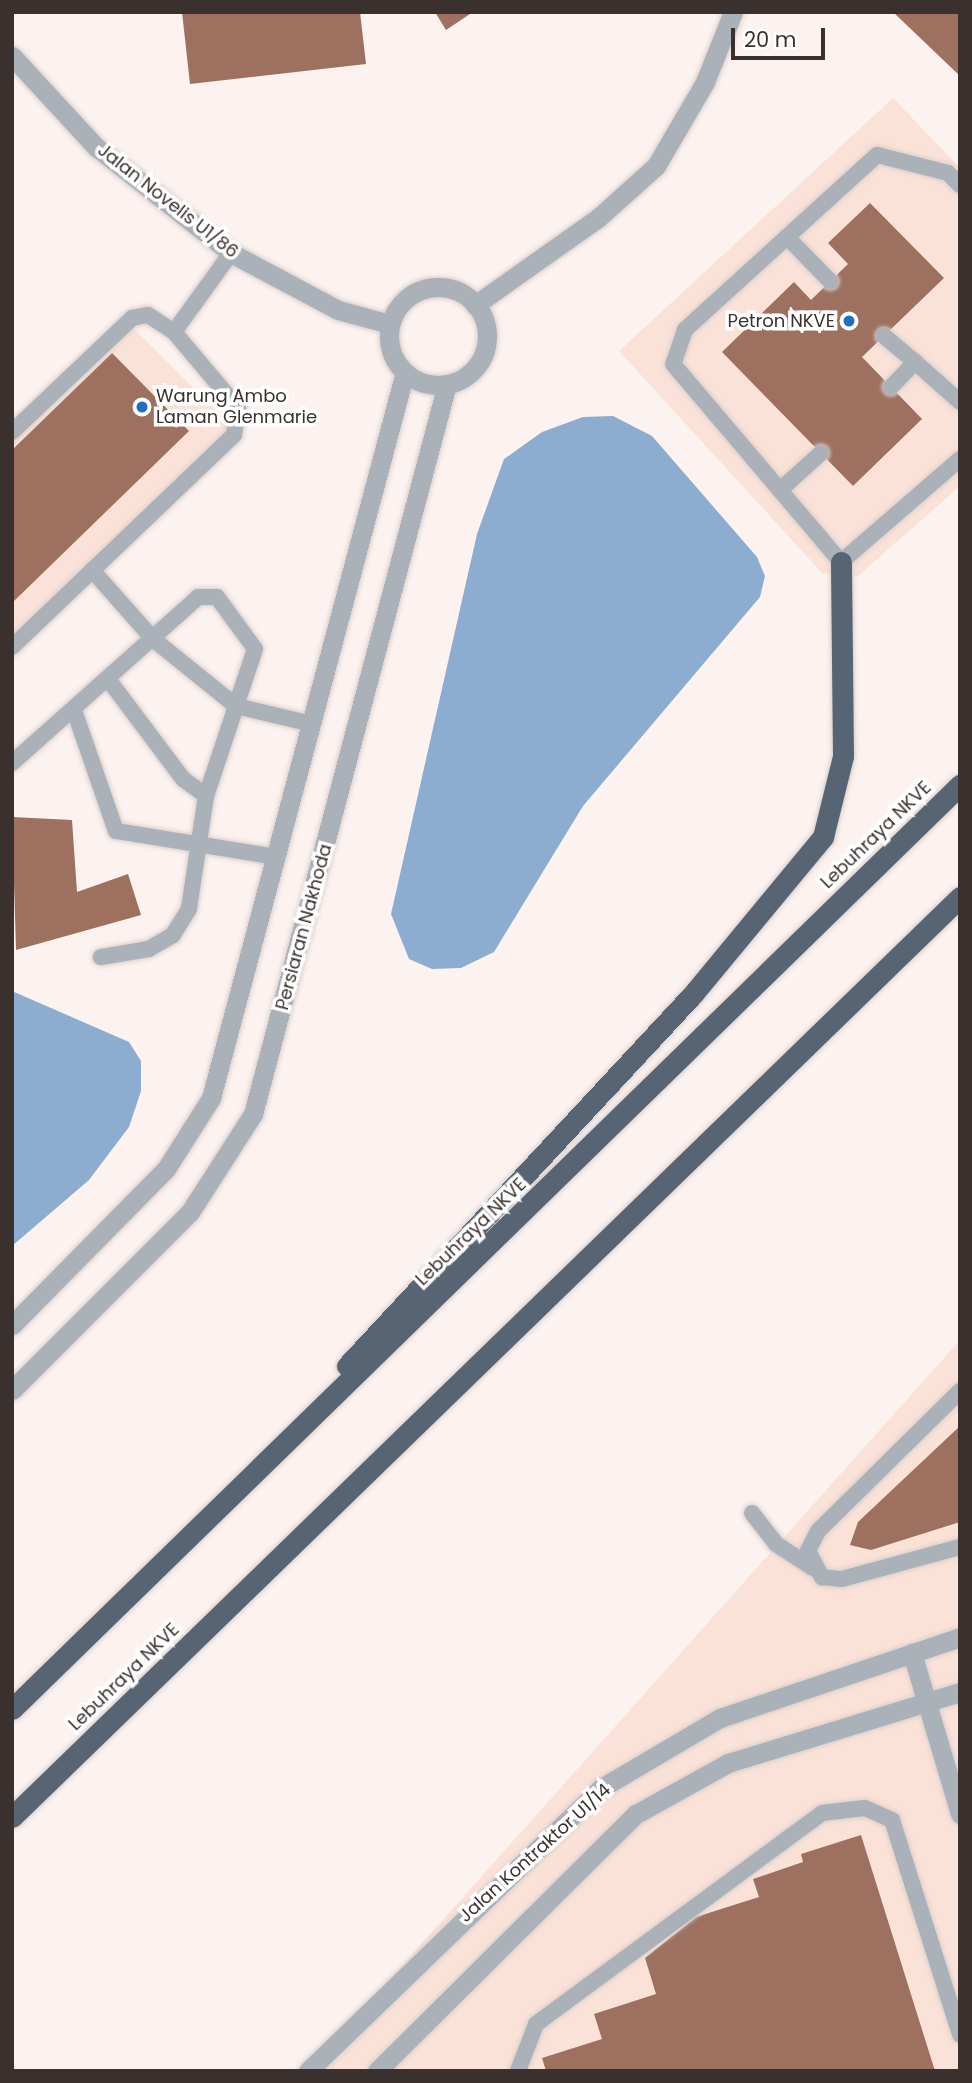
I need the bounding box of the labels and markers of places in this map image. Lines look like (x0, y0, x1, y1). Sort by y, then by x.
place label: Petron NKVE (727, 310, 835, 332)
marker: Petron NKVE (841, 313, 857, 329)
place label: Warung Ambo Laman Glenmarie (156, 386, 317, 428)
marker: Warung Ambo Laman Glenmarie (134, 399, 150, 415)

